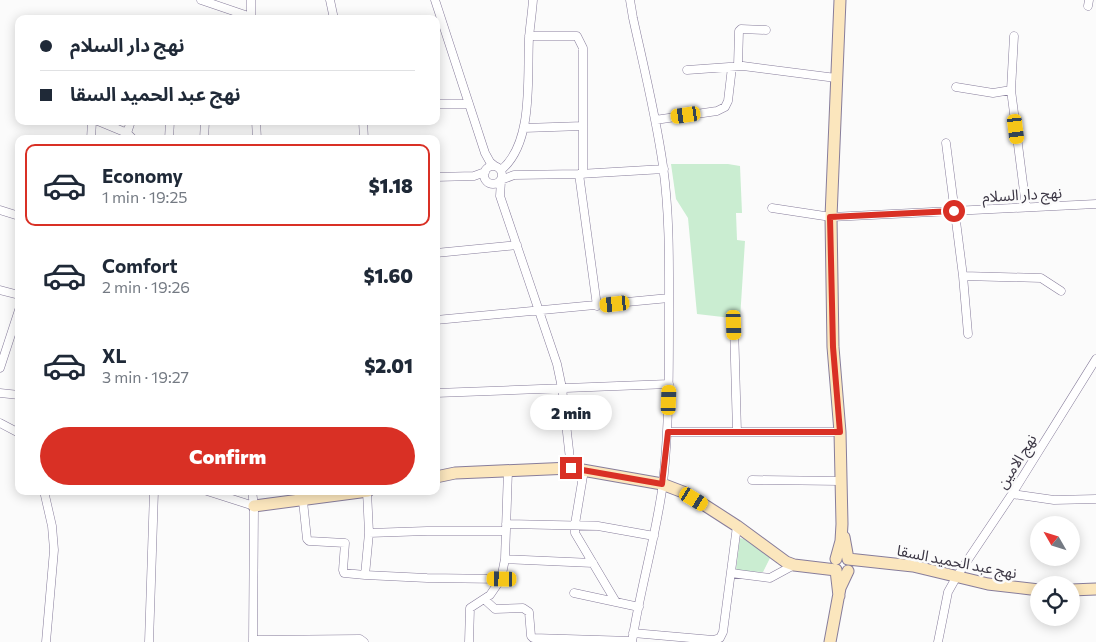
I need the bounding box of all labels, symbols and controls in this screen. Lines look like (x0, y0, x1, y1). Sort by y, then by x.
text: نهج دار السلام (70, 33, 185, 56)
text: نهج عبد الحميد السقا (70, 82, 241, 105)
car (670, 105, 701, 125)
car (1006, 113, 1025, 145)
icon: car (42, 163, 87, 208)
text: Economy (102, 164, 183, 187)
text: $1.18 (368, 174, 413, 197)
street label: نهج دار السلام (982, 183, 1063, 209)
text: 1 min · 19:25 (102, 187, 187, 206)
route start (943, 200, 965, 222)
icon: car (42, 253, 87, 298)
text: Comfort (102, 254, 178, 277)
text: $1.60 (363, 264, 413, 287)
text: 2 min · 19:26 (102, 277, 190, 296)
car (599, 295, 630, 313)
car (725, 310, 742, 340)
icon: car (42, 343, 87, 388)
text: XL (102, 344, 127, 367)
text: $2.01 (364, 354, 413, 377)
text: 3 min · 19:27 (102, 367, 189, 386)
car (660, 385, 677, 415)
callout: 2 min (530, 396, 612, 430)
text: 2 min (551, 403, 591, 422)
button: Confirm (40, 427, 415, 485)
street label: نهج الامين (992, 430, 1043, 494)
route end (560, 457, 582, 479)
car (677, 485, 710, 513)
north arrow (1030, 516, 1080, 566)
map controls (1030, 516, 1080, 626)
street label: نهج عبد الحميد السقا (895, 541, 1019, 585)
car (486, 571, 517, 587)
button: locate (1030, 576, 1080, 626)

